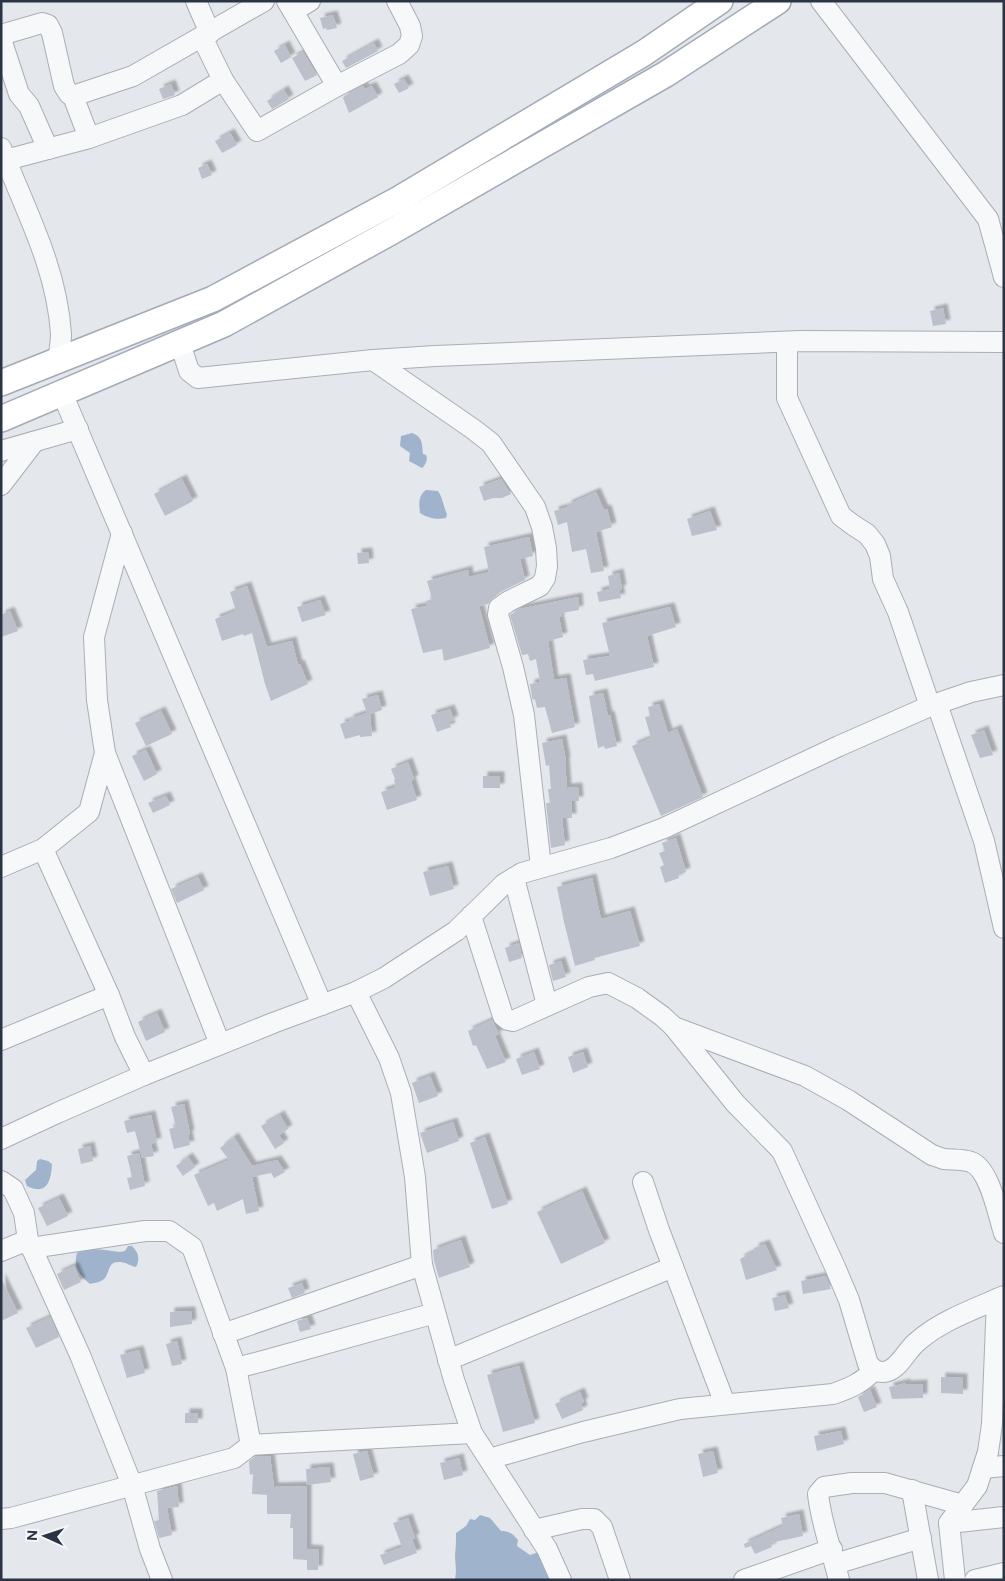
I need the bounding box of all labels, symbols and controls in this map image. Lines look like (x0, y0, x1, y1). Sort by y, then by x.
north arrow (20, 1511, 70, 1561)
text: N (24, 1529, 41, 1541)

